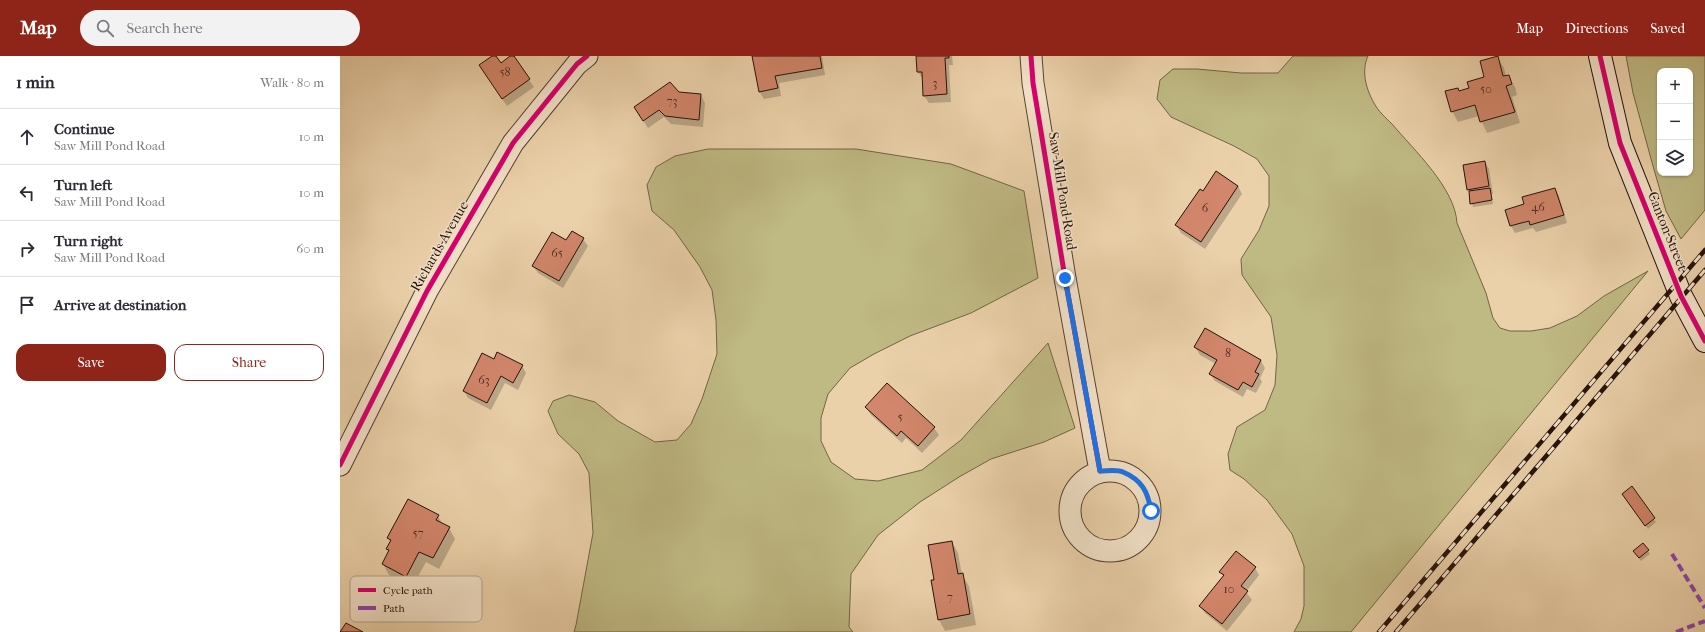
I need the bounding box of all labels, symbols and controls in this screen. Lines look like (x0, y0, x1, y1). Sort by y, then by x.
search box (80, 10, 360, 46)
text: Map (20, 17, 56, 39)
icon: search (94, 17, 116, 39)
text: Search here (126, 19, 203, 37)
text: Map (1516, 20, 1543, 37)
text: Directions (1565, 20, 1628, 37)
text: Saved (1650, 20, 1685, 37)
house number: 58 (499, 65, 511, 79)
map controls (1657, 68, 1693, 176)
button: + (1657, 68, 1693, 104)
text: 1 min (16, 72, 55, 92)
text: Walk · 80 m (260, 75, 324, 90)
house number: 3 (933, 76, 938, 90)
house number: 50 (1480, 82, 1492, 96)
house number: 73 (667, 94, 677, 108)
button: − (1657, 104, 1693, 140)
text: Continue (54, 120, 114, 138)
icon: ahead (16, 126, 38, 148)
text: 10 m (299, 129, 324, 144)
street label: Saw Mill Pond Road (1045, 131, 1080, 252)
text: Saw Mill Pond Road (54, 138, 165, 153)
button: layers (1657, 140, 1693, 176)
text: Turn left (54, 176, 112, 194)
icon: left (16, 182, 38, 204)
text: 10 m (299, 185, 324, 200)
street label: Canton Street (1644, 189, 1691, 273)
text: Saw Mill Pond Road (54, 194, 165, 209)
street label: Richards Avenue (407, 198, 472, 294)
house number: 46 (1531, 200, 1545, 214)
house number: 6 (1202, 201, 1209, 215)
text: Turn right (54, 232, 123, 250)
icon: right (16, 238, 38, 260)
text: 60 m (296, 241, 324, 256)
house number: 65 (551, 246, 563, 260)
text: Saw Mill Pond Road (54, 250, 165, 265)
route end (1056, 269, 1074, 287)
icon: arrive (16, 294, 38, 316)
text: Arrive at destination (54, 296, 186, 314)
button: Save (16, 344, 166, 381)
button: Share (174, 344, 324, 381)
house number: 8 (1225, 346, 1231, 360)
house number: 63 (478, 373, 490, 387)
house number: 5 (897, 410, 903, 424)
route start (1142, 502, 1160, 520)
house number: 57 (413, 526, 424, 540)
legend (350, 576, 482, 622)
house number: 10 (1224, 582, 1234, 596)
text: Cycle path (383, 584, 434, 597)
house number: 7 (947, 590, 953, 604)
text: Path (383, 602, 406, 615)

